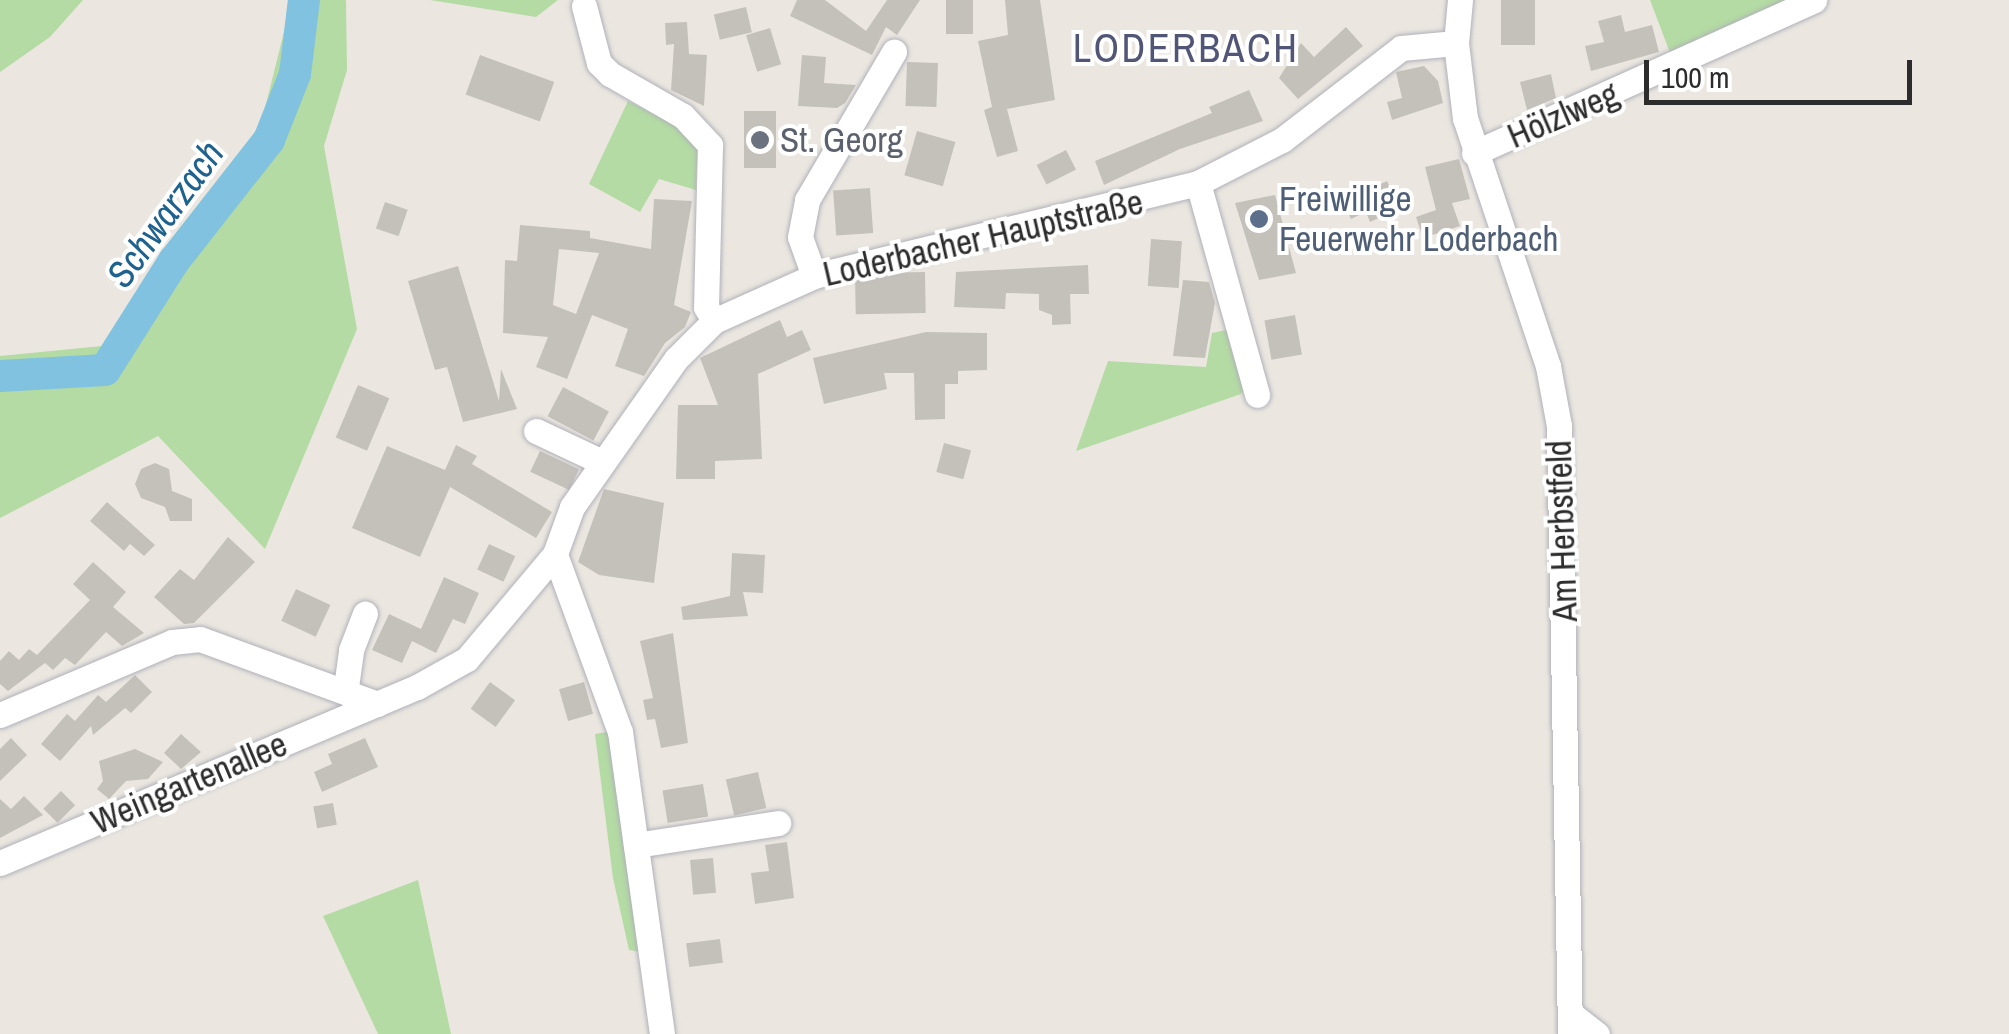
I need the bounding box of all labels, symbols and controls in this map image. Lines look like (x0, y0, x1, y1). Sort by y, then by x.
district label: LODERBACH (1073, 24, 1299, 72)
scale bar (1649, 40, 1916, 102)
text: 100 m (1661, 57, 1729, 97)
street label: Hölzlweg (1501, 73, 1625, 157)
place label: St. Georg (780, 119, 903, 161)
marker: St. Georg (749, 129, 771, 151)
water label: Schwarzach (97, 132, 233, 296)
place label: Freiwillige Feuerwehr Loderbach (1279, 178, 1558, 260)
street label: Loderbacher Hauptstraße (819, 181, 1147, 295)
marker: Freiwillige Feuerwehr Loderbach (1248, 208, 1270, 230)
street label: Am Herbstfeld (1538, 439, 1586, 623)
street label: Weingartenallee (85, 723, 293, 843)

